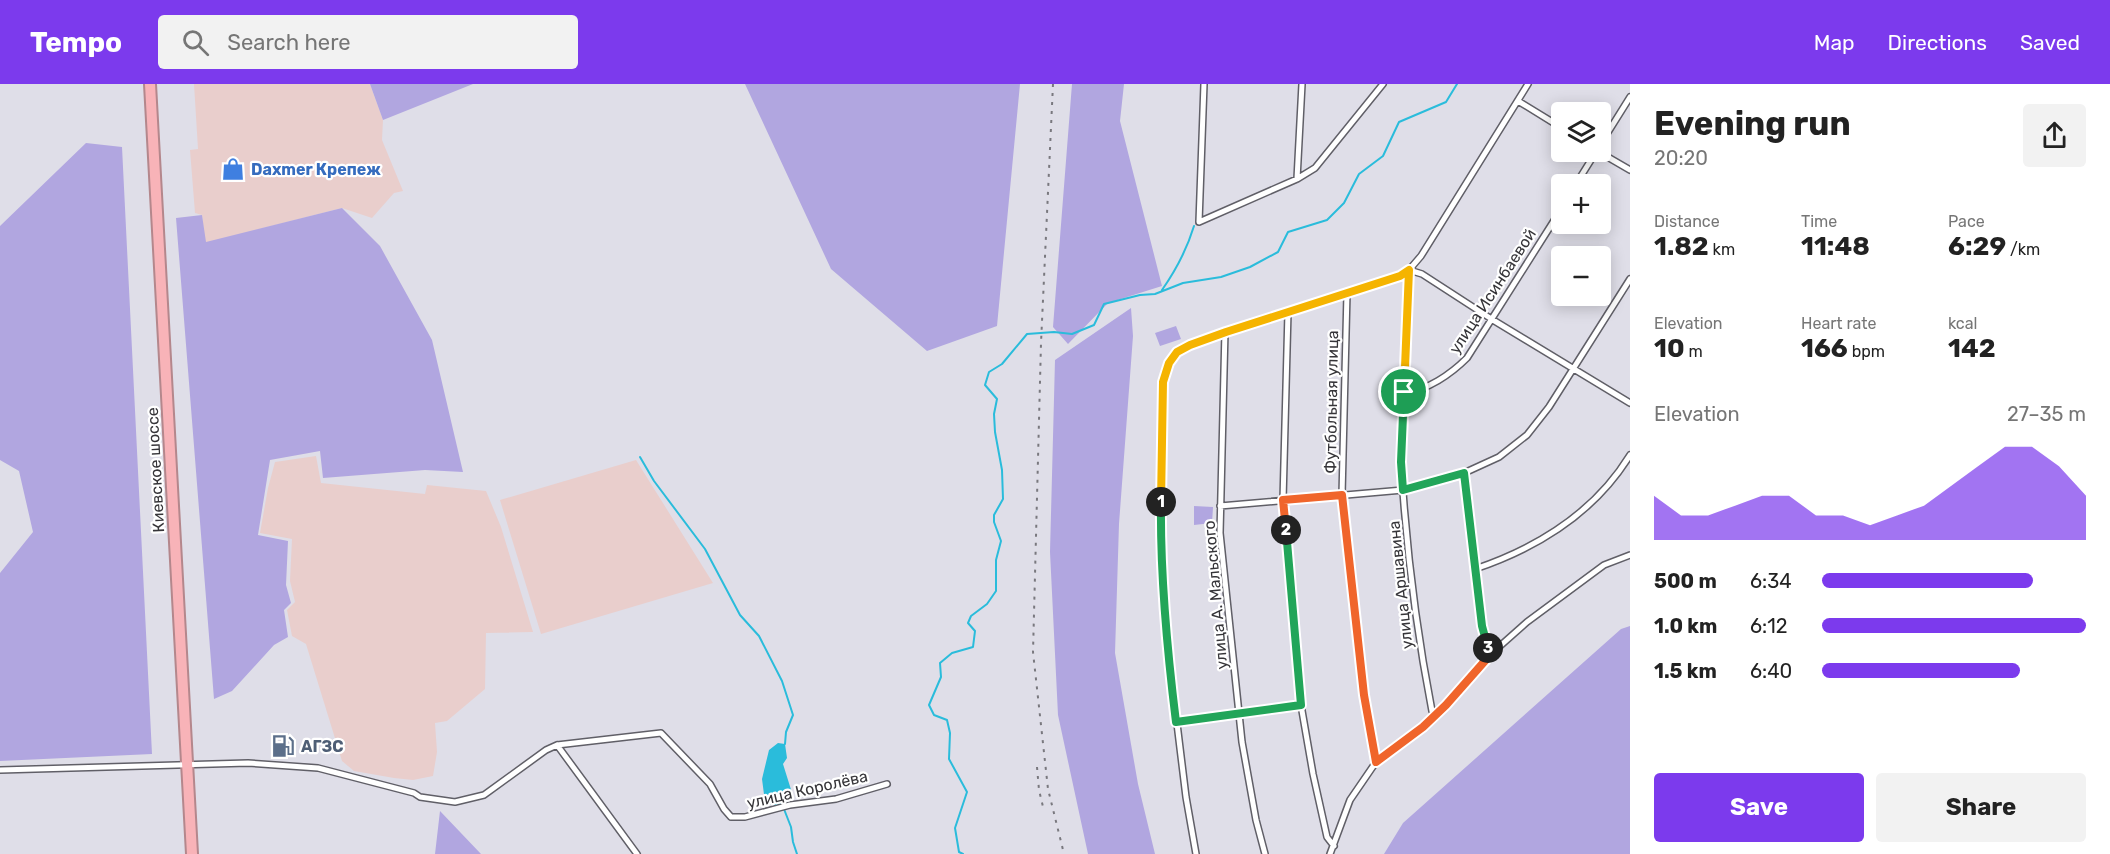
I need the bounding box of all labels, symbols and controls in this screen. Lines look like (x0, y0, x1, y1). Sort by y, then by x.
search box (158, 15, 578, 69)
text: Tempo (30, 26, 122, 59)
icon: search (179, 26, 212, 59)
text: Search here (227, 29, 351, 56)
text: Map (1814, 30, 1855, 55)
text: Directions (1888, 30, 1987, 55)
text: Saved (2020, 30, 2080, 55)
map controls (1551, 102, 1611, 306)
button: layers (1551, 102, 1611, 162)
text: Evening run (1654, 104, 1851, 143)
button: share (2023, 104, 2086, 167)
text: 20:20 (1654, 146, 1708, 170)
shop icon: Daxmer Крепеж (220, 156, 246, 182)
place label: Daxmer Крепеж (251, 160, 381, 179)
button: + (1551, 174, 1611, 234)
text: Distance (1654, 212, 1720, 231)
text: Time (1801, 212, 1837, 231)
text: Pace (1948, 212, 1985, 231)
street label: улица Исинбаевой (1445, 225, 1540, 357)
text: 1.82 (1654, 231, 1709, 262)
text: 11:48 (1801, 231, 1870, 262)
text: 6:29 (1948, 231, 2006, 262)
text: km (1709, 240, 1735, 259)
text: /km (2006, 240, 2040, 259)
button: − (1551, 246, 1611, 306)
text: Elevation (1654, 314, 1723, 333)
text: Heart rate (1801, 314, 1876, 333)
text: kcal (1948, 314, 1977, 333)
street label: Футбольная улица (1321, 330, 1342, 474)
text: 10 (1654, 333, 1685, 364)
text: 166 (1801, 333, 1848, 364)
text: 142 (1948, 333, 1996, 364)
text: m (1685, 342, 1703, 361)
text: bpm (1848, 342, 1885, 361)
pin (1378, 366, 1429, 417)
icon: arrive (1387, 375, 1420, 408)
text: Elevation (1654, 402, 1740, 426)
text: 27–35 m (2007, 402, 2086, 426)
street label: Киевское шоссе (143, 407, 168, 533)
pin: 1 (1146, 487, 1176, 517)
text: 1 (1157, 492, 1165, 511)
pin: 2 (1271, 515, 1301, 545)
street label: улица А. Мальского (1200, 520, 1231, 670)
text: 2 (1281, 520, 1291, 539)
street label: улица Аршавина (1384, 520, 1417, 650)
text: 500 m (1654, 569, 1717, 593)
text: 6:34 (1750, 569, 1792, 593)
text: 1.0 km (1654, 614, 1717, 638)
text: 6:12 (1750, 614, 1787, 638)
pin: 3 (1473, 633, 1503, 663)
text: 3 (1483, 638, 1493, 657)
text: 1.5 km (1654, 659, 1717, 683)
text: 6:40 (1750, 659, 1792, 683)
fuel station icon: АГЗС (270, 733, 296, 759)
place label: АГЗС (301, 737, 343, 756)
street label: улица Королёва (745, 766, 869, 813)
button: Save (1654, 773, 1864, 842)
button: Share (1876, 773, 2086, 842)

